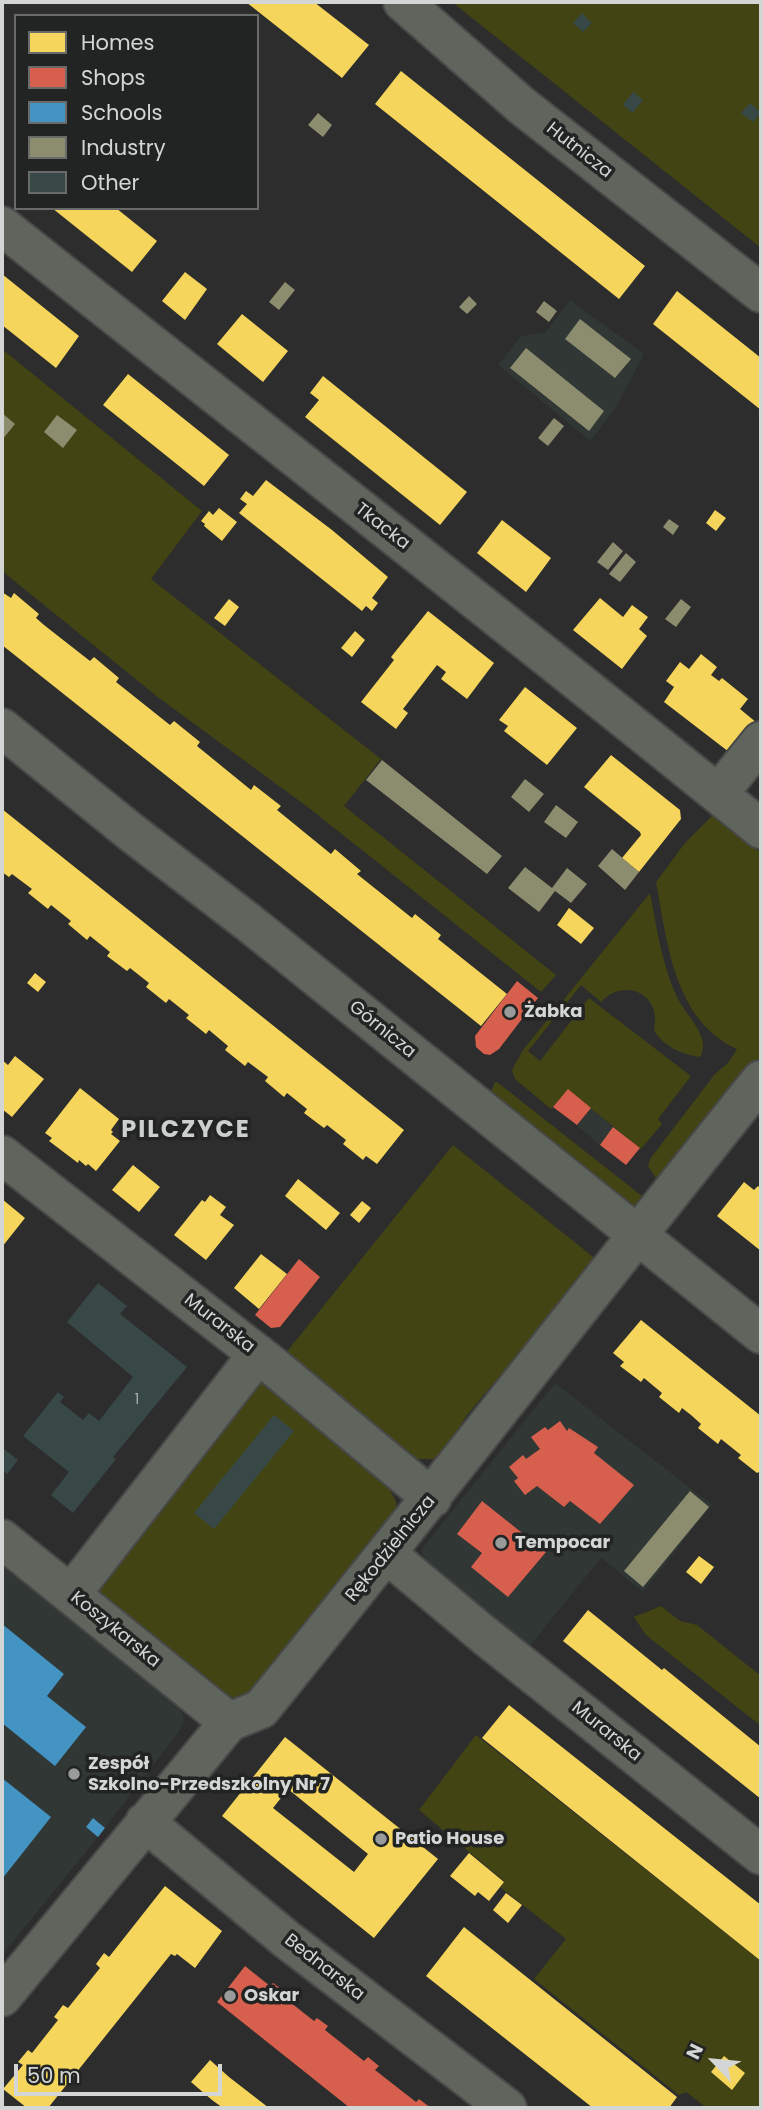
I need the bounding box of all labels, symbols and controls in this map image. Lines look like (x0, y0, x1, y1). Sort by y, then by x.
legend (14, 14, 259, 210)
text: Homes (81, 28, 155, 57)
text: Shops (81, 63, 145, 92)
text: Schools (81, 98, 163, 127)
street label: Hutnicza (542, 119, 616, 183)
text: Industry (81, 133, 166, 162)
text: Other (81, 168, 139, 197)
street label: Tkacka (350, 499, 414, 555)
street label: Górnicza (344, 997, 420, 1063)
place label: Żabka (524, 1001, 583, 1023)
marker: Żabka (502, 1004, 518, 1020)
district label: PILCZYCE (122, 1117, 250, 1145)
street label: Murarska (179, 1290, 259, 1358)
house number: 1 (135, 1392, 139, 1408)
street label: Rękodzielnicza (342, 1491, 440, 1607)
place label: Tempocar (515, 1532, 610, 1554)
marker: Tempocar (493, 1535, 509, 1551)
street label: Koszykarska (66, 1587, 164, 1673)
street label: Murarska (567, 1697, 645, 1767)
place label: Zespół Szkolno-Przedszkolny Nr 7 (88, 1753, 330, 1796)
marker: Zespół Szkolno-Przedszkolny Nr 7 (66, 1766, 82, 1782)
place label: Patio House (395, 1828, 504, 1850)
marker: Patio House (373, 1831, 389, 1847)
street label: Bednarska (280, 1930, 368, 2006)
place label: Oskar (244, 1985, 299, 2007)
marker: Oskar (222, 1988, 238, 2004)
north arrow (679, 2026, 749, 2096)
text: N (679, 2039, 710, 2064)
scale bar (18, 2050, 226, 2094)
text: 50 m (27, 2061, 81, 2090)

